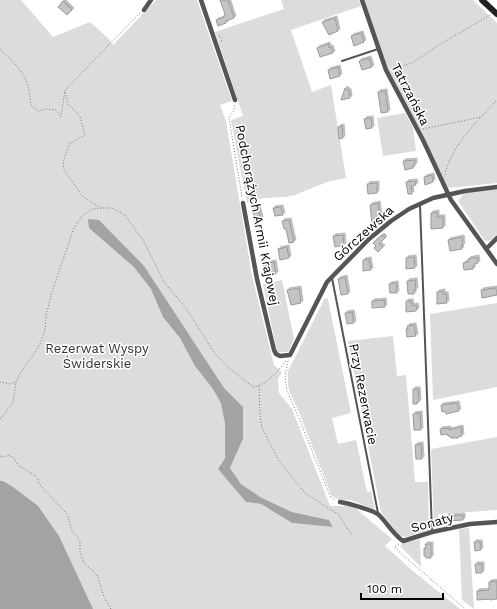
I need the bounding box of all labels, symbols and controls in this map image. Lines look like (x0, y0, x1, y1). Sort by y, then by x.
street label: Tatrzańska (388, 60, 433, 129)
street label: Podchorążych Armii Krajowej (233, 124, 282, 307)
street label: Górczewska (330, 202, 397, 264)
park label: Rezerwat Wyspy Świderskie (45, 341, 149, 371)
street label: Przy Rezerwacie (346, 342, 381, 446)
street label: Sonaty (409, 510, 455, 535)
scale bar (361, 575, 443, 601)
text: 100 m (367, 582, 402, 596)

